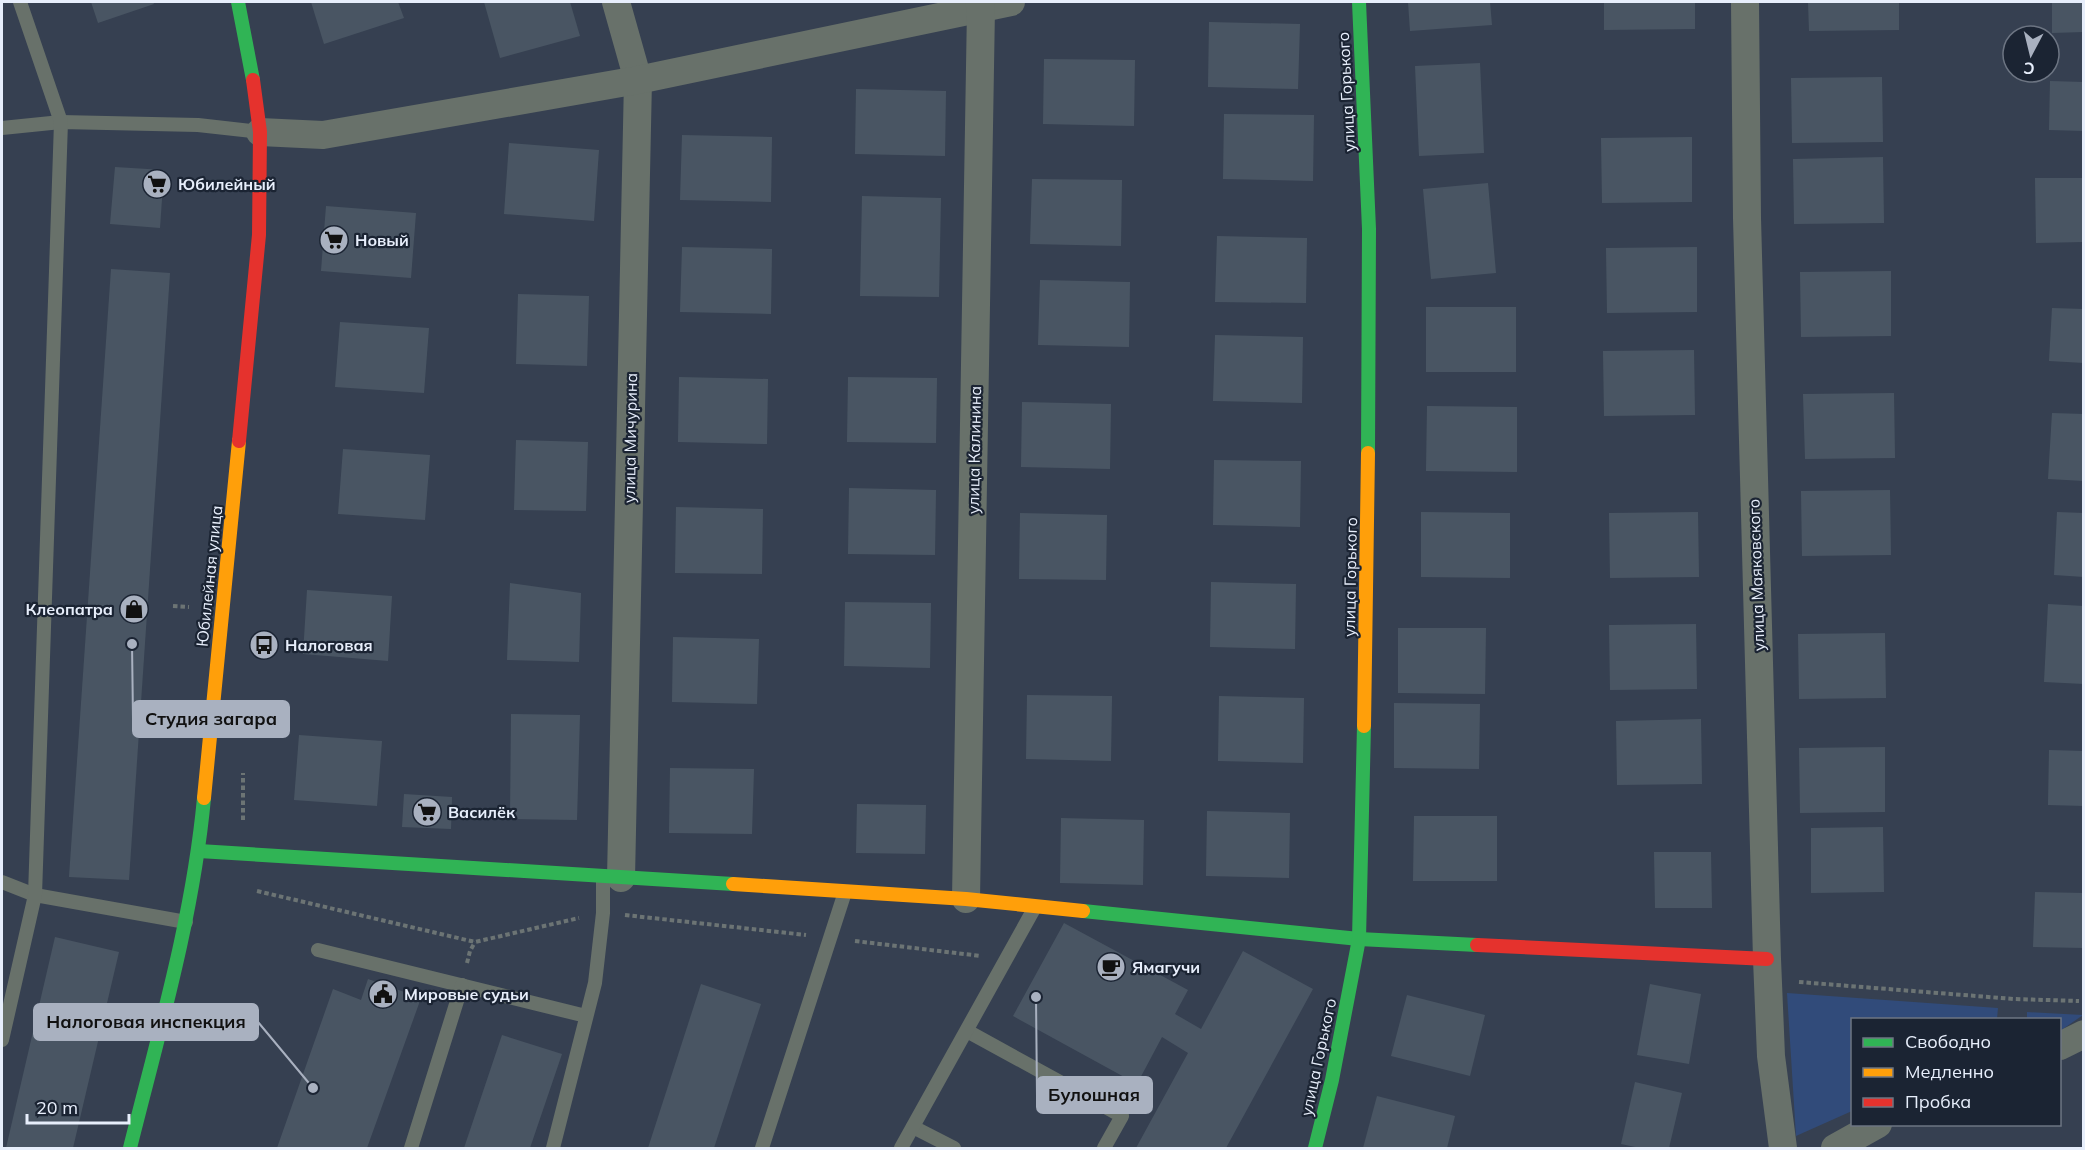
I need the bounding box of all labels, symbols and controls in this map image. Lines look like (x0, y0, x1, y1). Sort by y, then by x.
north arrow (2001, 24, 2061, 84)
street label: улица Горького (1333, 32, 1359, 152)
text: С (2022, 58, 2036, 79)
supermarket icon: Юбилейный (141, 168, 173, 200)
place label: Юбилейный (178, 174, 276, 194)
supermarket icon: Новый (318, 224, 350, 256)
place label: Новый (355, 230, 409, 250)
street label: улица Мичурина (619, 373, 641, 503)
street label: улица Калинина (963, 386, 985, 514)
street label: улица Маяковского (1743, 499, 1769, 651)
street label: Юбилейная улица (192, 504, 226, 648)
street label: улица Горького (1339, 517, 1361, 637)
shop icon: Клеопатра (118, 593, 150, 625)
place label: Клеопатра (26, 599, 113, 619)
bus stop icon: Налоговая (248, 629, 280, 661)
place label: Налоговая (285, 635, 373, 655)
callout: Студия загара (133, 701, 289, 737)
text: Студия загара (145, 707, 277, 730)
supermarket icon: Василёк (411, 796, 443, 828)
place label: Василёк (448, 802, 516, 822)
cafe icon: Ямагучи (1095, 951, 1127, 983)
place label: Ямагучи (1132, 957, 1200, 977)
public building icon: Мировые судьи (367, 978, 399, 1010)
place label: Мировые судьи (404, 984, 529, 1004)
street label: улица Горького (1296, 996, 1340, 1118)
callout: Налоговая инспекция (34, 1004, 258, 1040)
text: Налоговая инспекция (46, 1010, 246, 1033)
legend (1851, 1018, 2061, 1126)
text: Свободно (1905, 1030, 1991, 1053)
text: Медленно (1905, 1060, 1994, 1083)
callout: Булошная (1037, 1077, 1152, 1113)
text: Булошная (1048, 1083, 1140, 1106)
scale bar (27, 1087, 129, 1125)
text: Пробка (1905, 1090, 1971, 1113)
text: 20 m (36, 1096, 78, 1119)

